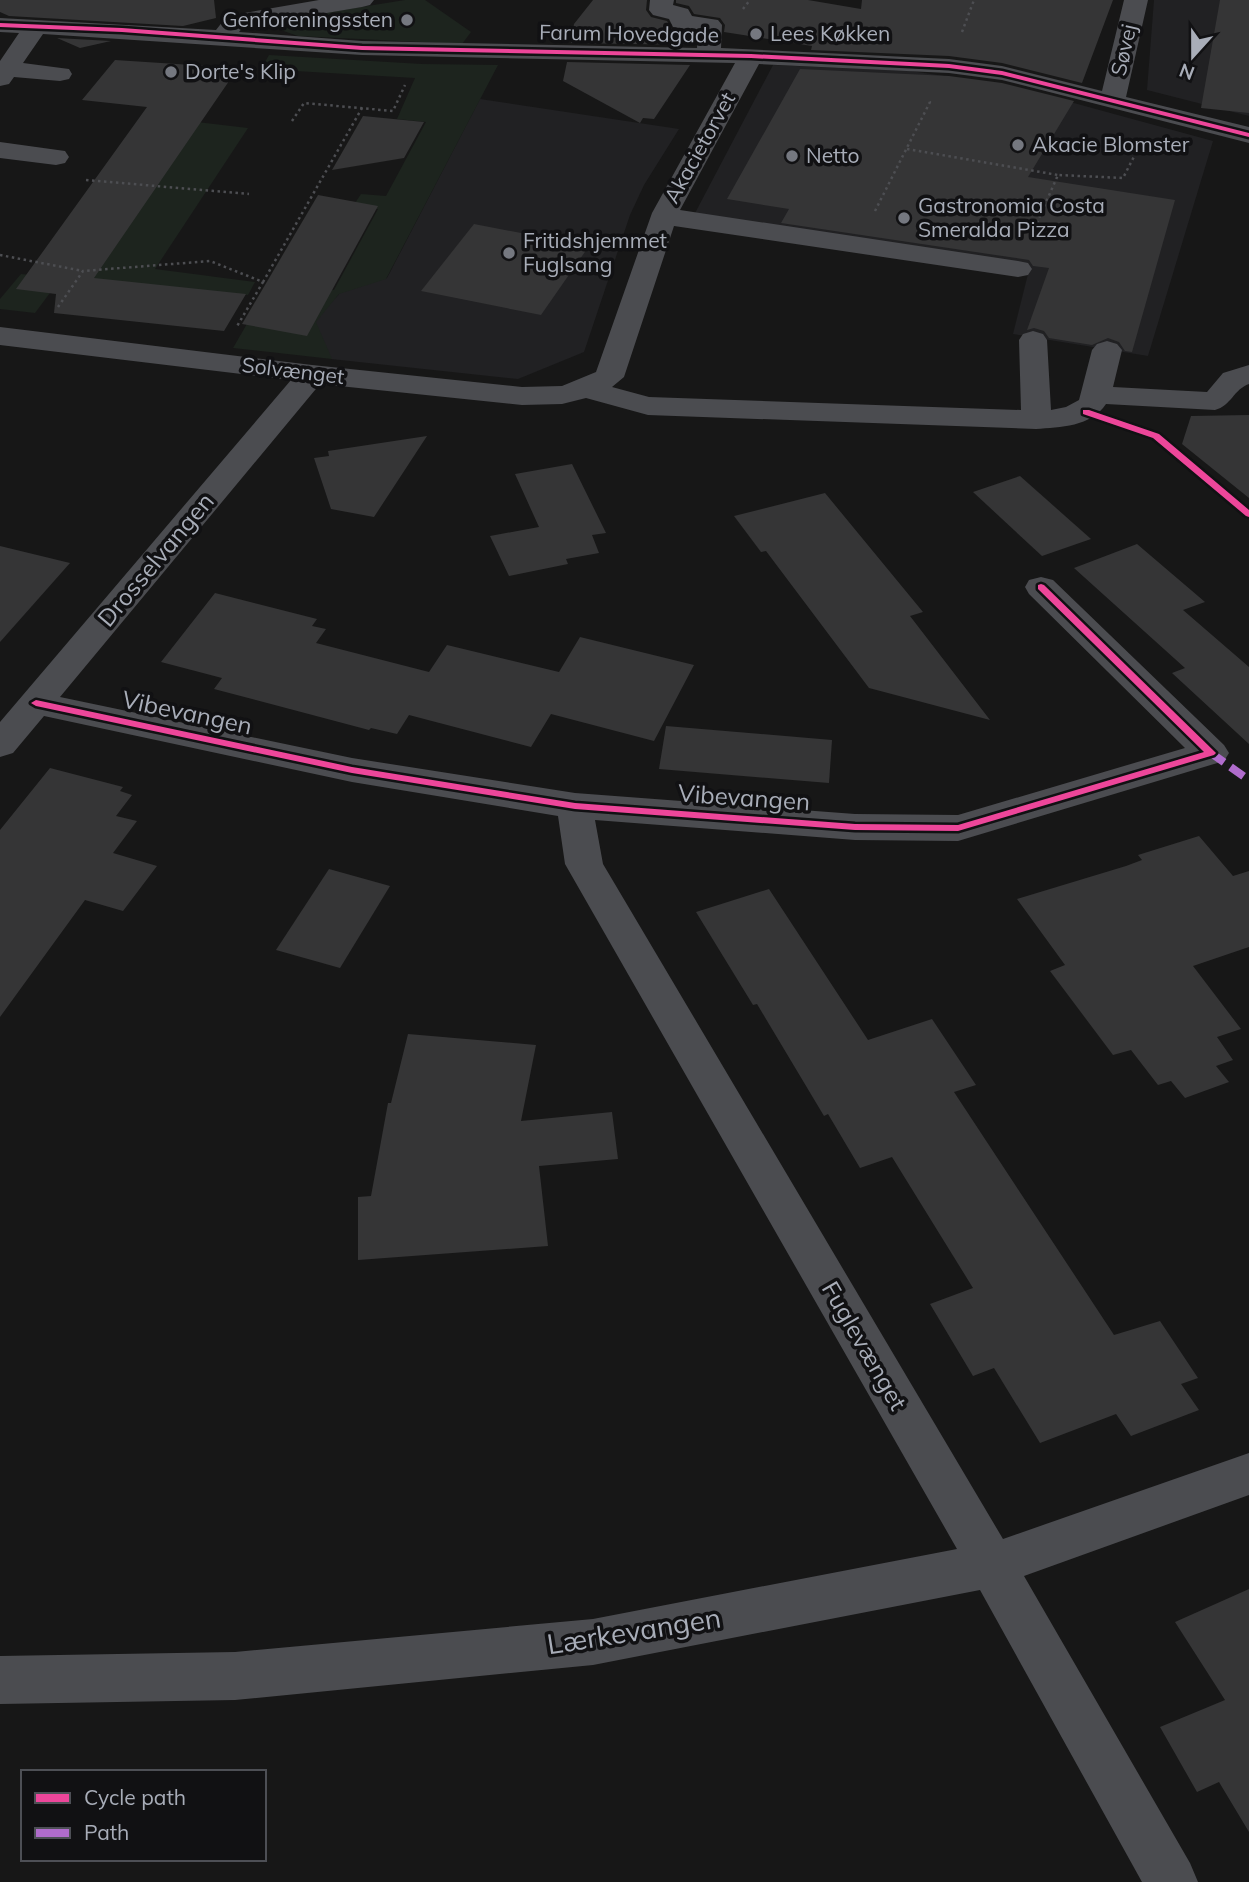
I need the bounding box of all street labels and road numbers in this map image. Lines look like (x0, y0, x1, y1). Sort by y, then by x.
street label: Farum Hovedgade (539, 18, 719, 48)
street label: Søvej (1104, 21, 1142, 78)
street label: Akacietorvet (658, 88, 740, 208)
street label: Solvænget (240, 351, 346, 389)
street label: Drosselvangen (91, 486, 220, 632)
street label: Vibevangen (119, 684, 255, 740)
street label: Vibevangen (677, 777, 811, 817)
street label: Fuglevænget (816, 1276, 914, 1415)
street label: Lærkevangen (544, 1599, 723, 1662)

